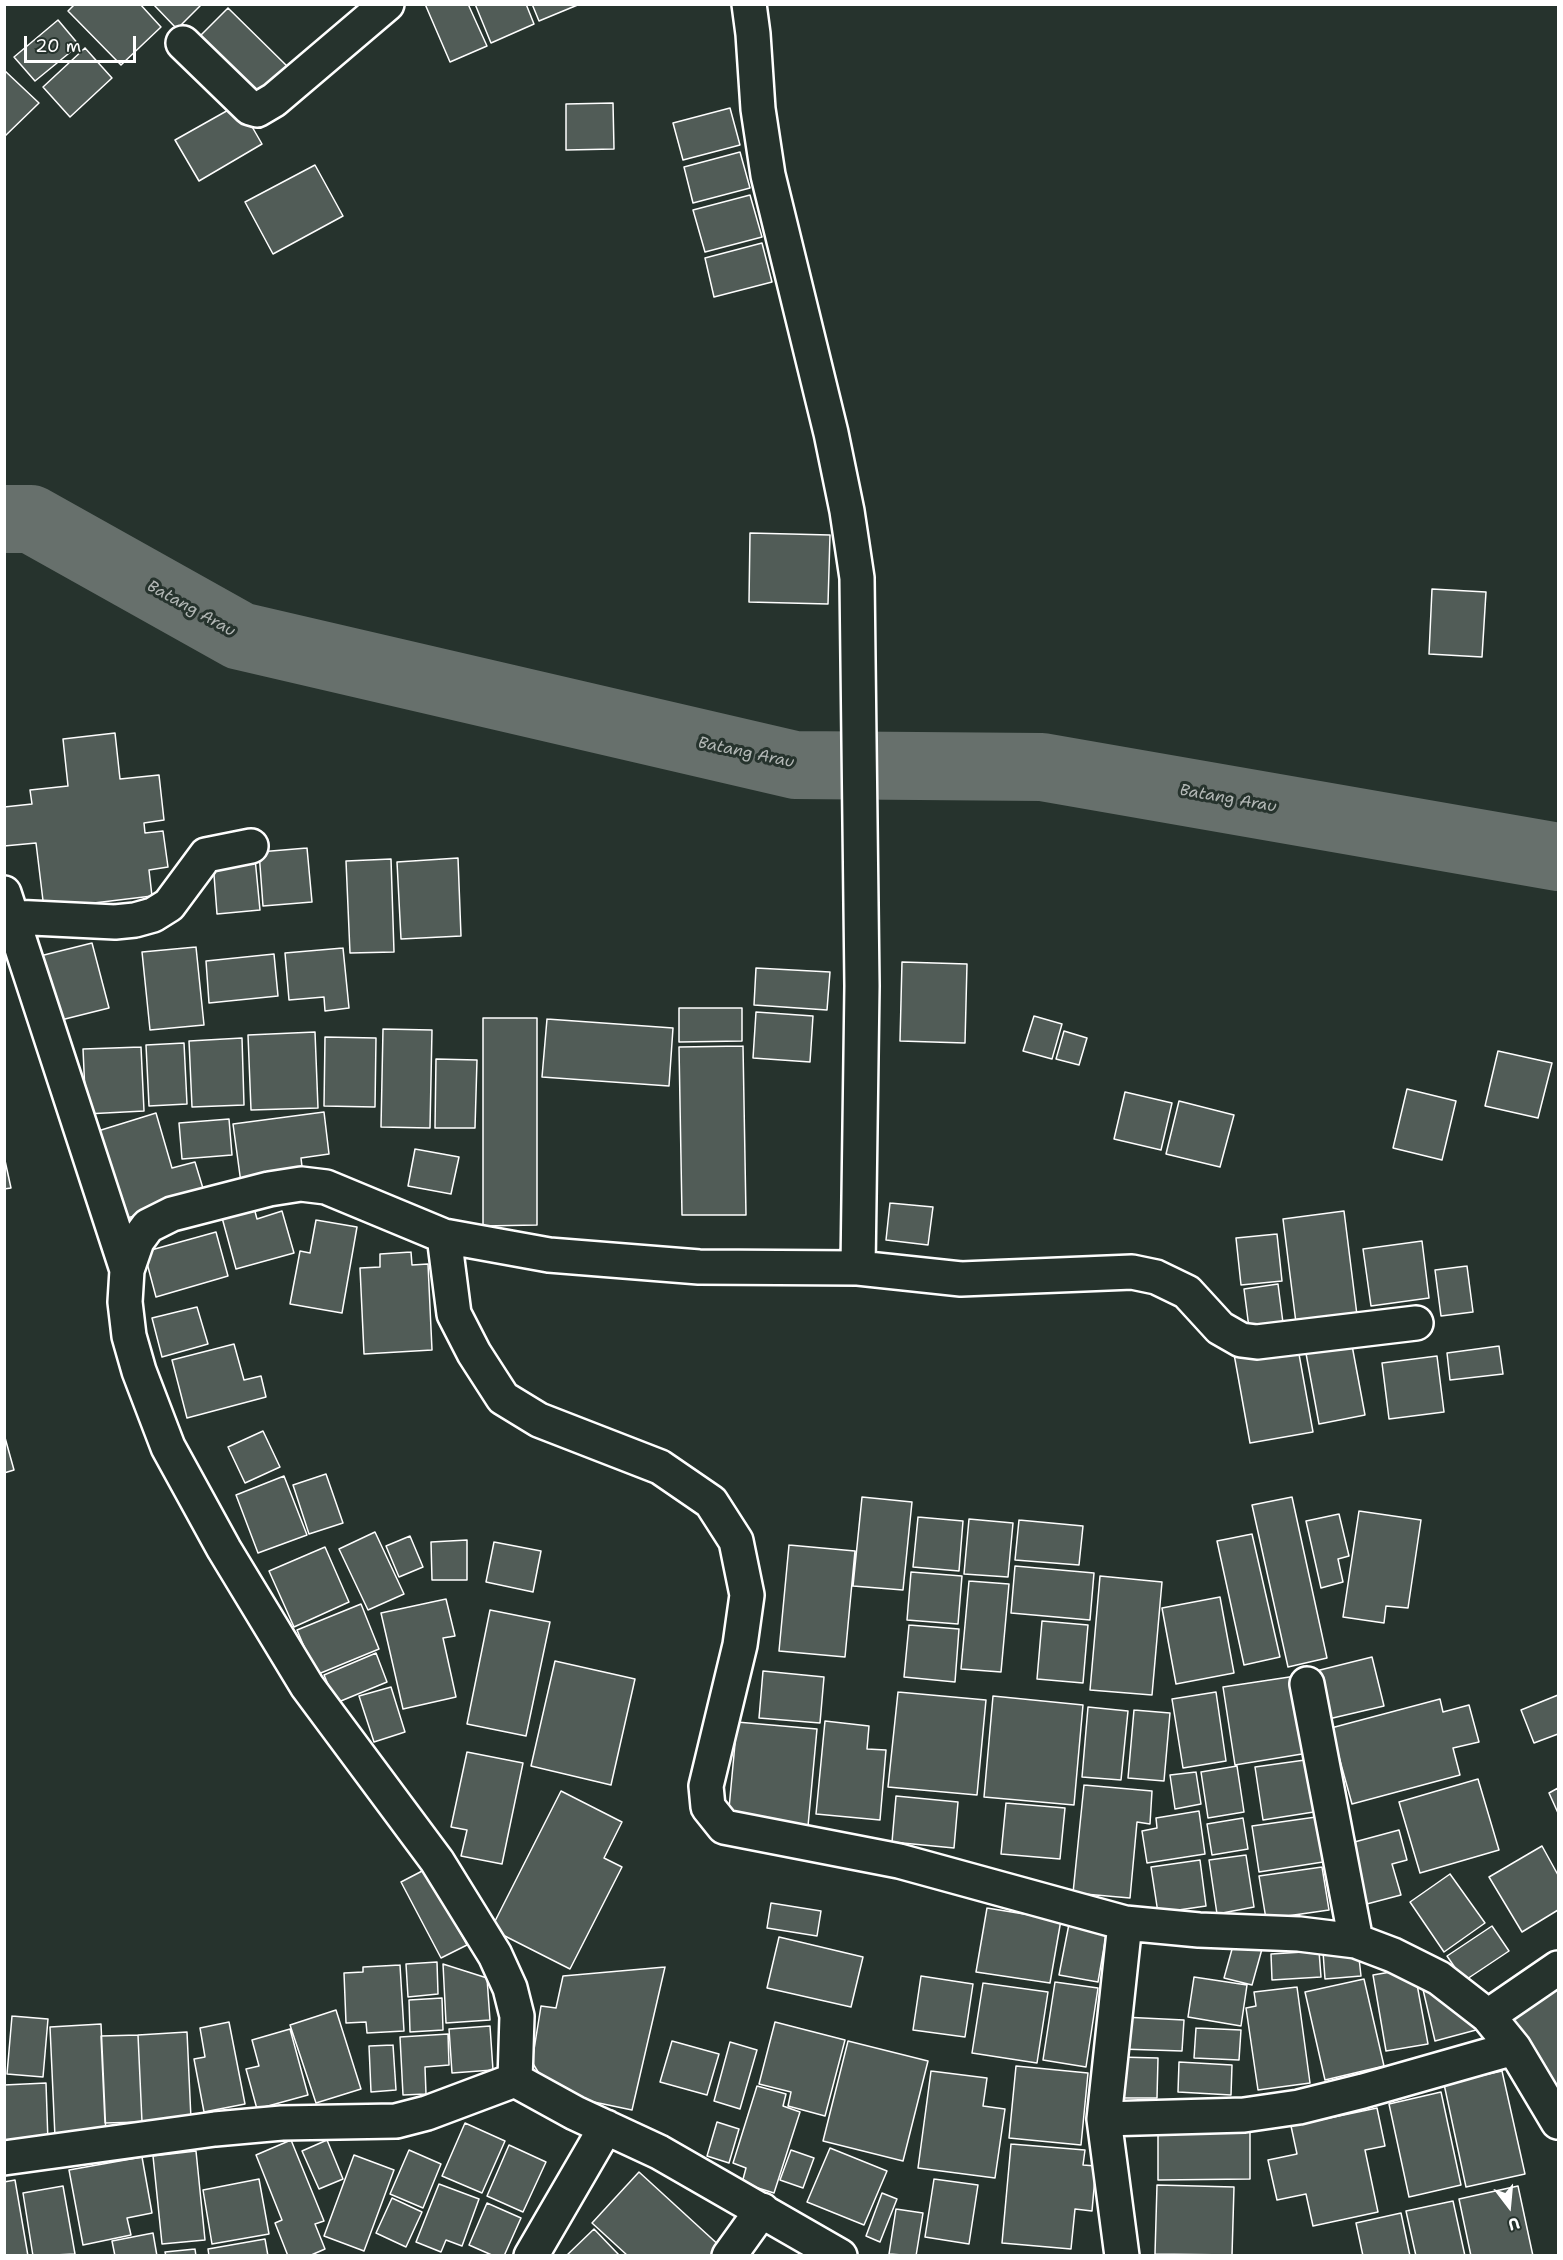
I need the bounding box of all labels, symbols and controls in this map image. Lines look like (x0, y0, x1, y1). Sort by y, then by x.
scale bar (27, 24, 140, 62)
text: 20 m (35, 34, 81, 58)
water label: Batang Arau (143, 577, 239, 641)
water label: Batang Arau (696, 733, 796, 773)
water label: Batang Arau (1178, 781, 1278, 817)
north arrow (1479, 2176, 1539, 2236)
text: U (1506, 2212, 1522, 2235)

